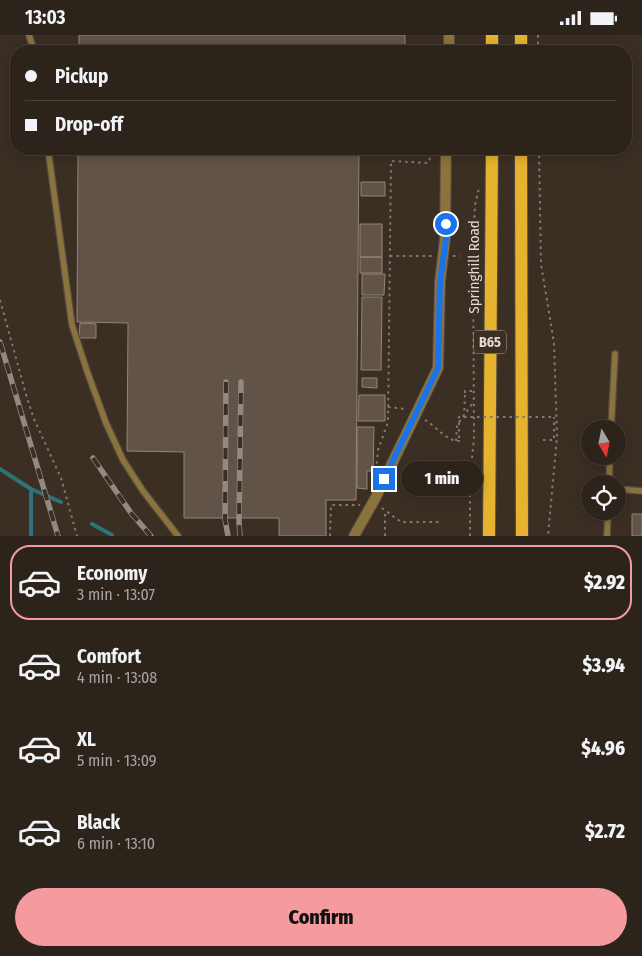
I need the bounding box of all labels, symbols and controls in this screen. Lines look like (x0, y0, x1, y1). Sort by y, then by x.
text: 13:03 (25, 6, 66, 29)
text: Pickup (55, 65, 108, 88)
text: Drop-off (55, 113, 123, 136)
route start (435, 213, 457, 235)
street label: Springhill Road (465, 220, 483, 314)
road number: B65 (474, 331, 506, 353)
north arrow (581, 420, 626, 465)
map controls (581, 420, 626, 520)
callout: 1 min (402, 461, 484, 497)
route end (373, 468, 395, 490)
text: 1 min (425, 469, 459, 488)
button: locate (581, 475, 626, 520)
icon: car (17, 560, 62, 605)
text: Economy (77, 562, 147, 585)
text: $2.92 (584, 571, 625, 594)
text: 3 min · 13:07 (77, 585, 155, 604)
icon: car (17, 643, 62, 688)
text: Comfort (77, 645, 141, 668)
text: $3.94 (582, 654, 625, 677)
text: 4 min · 13:08 (77, 668, 157, 687)
icon: car (17, 726, 62, 771)
text: XL (77, 728, 96, 751)
text: $4.96 (581, 737, 625, 760)
text: 5 min · 13:09 (77, 751, 157, 770)
icon: car (17, 809, 62, 854)
text: Black (77, 811, 120, 834)
text: $2.72 (585, 820, 625, 843)
text: 6 min · 13:10 (77, 834, 155, 853)
button: Confirm (15, 888, 627, 946)

